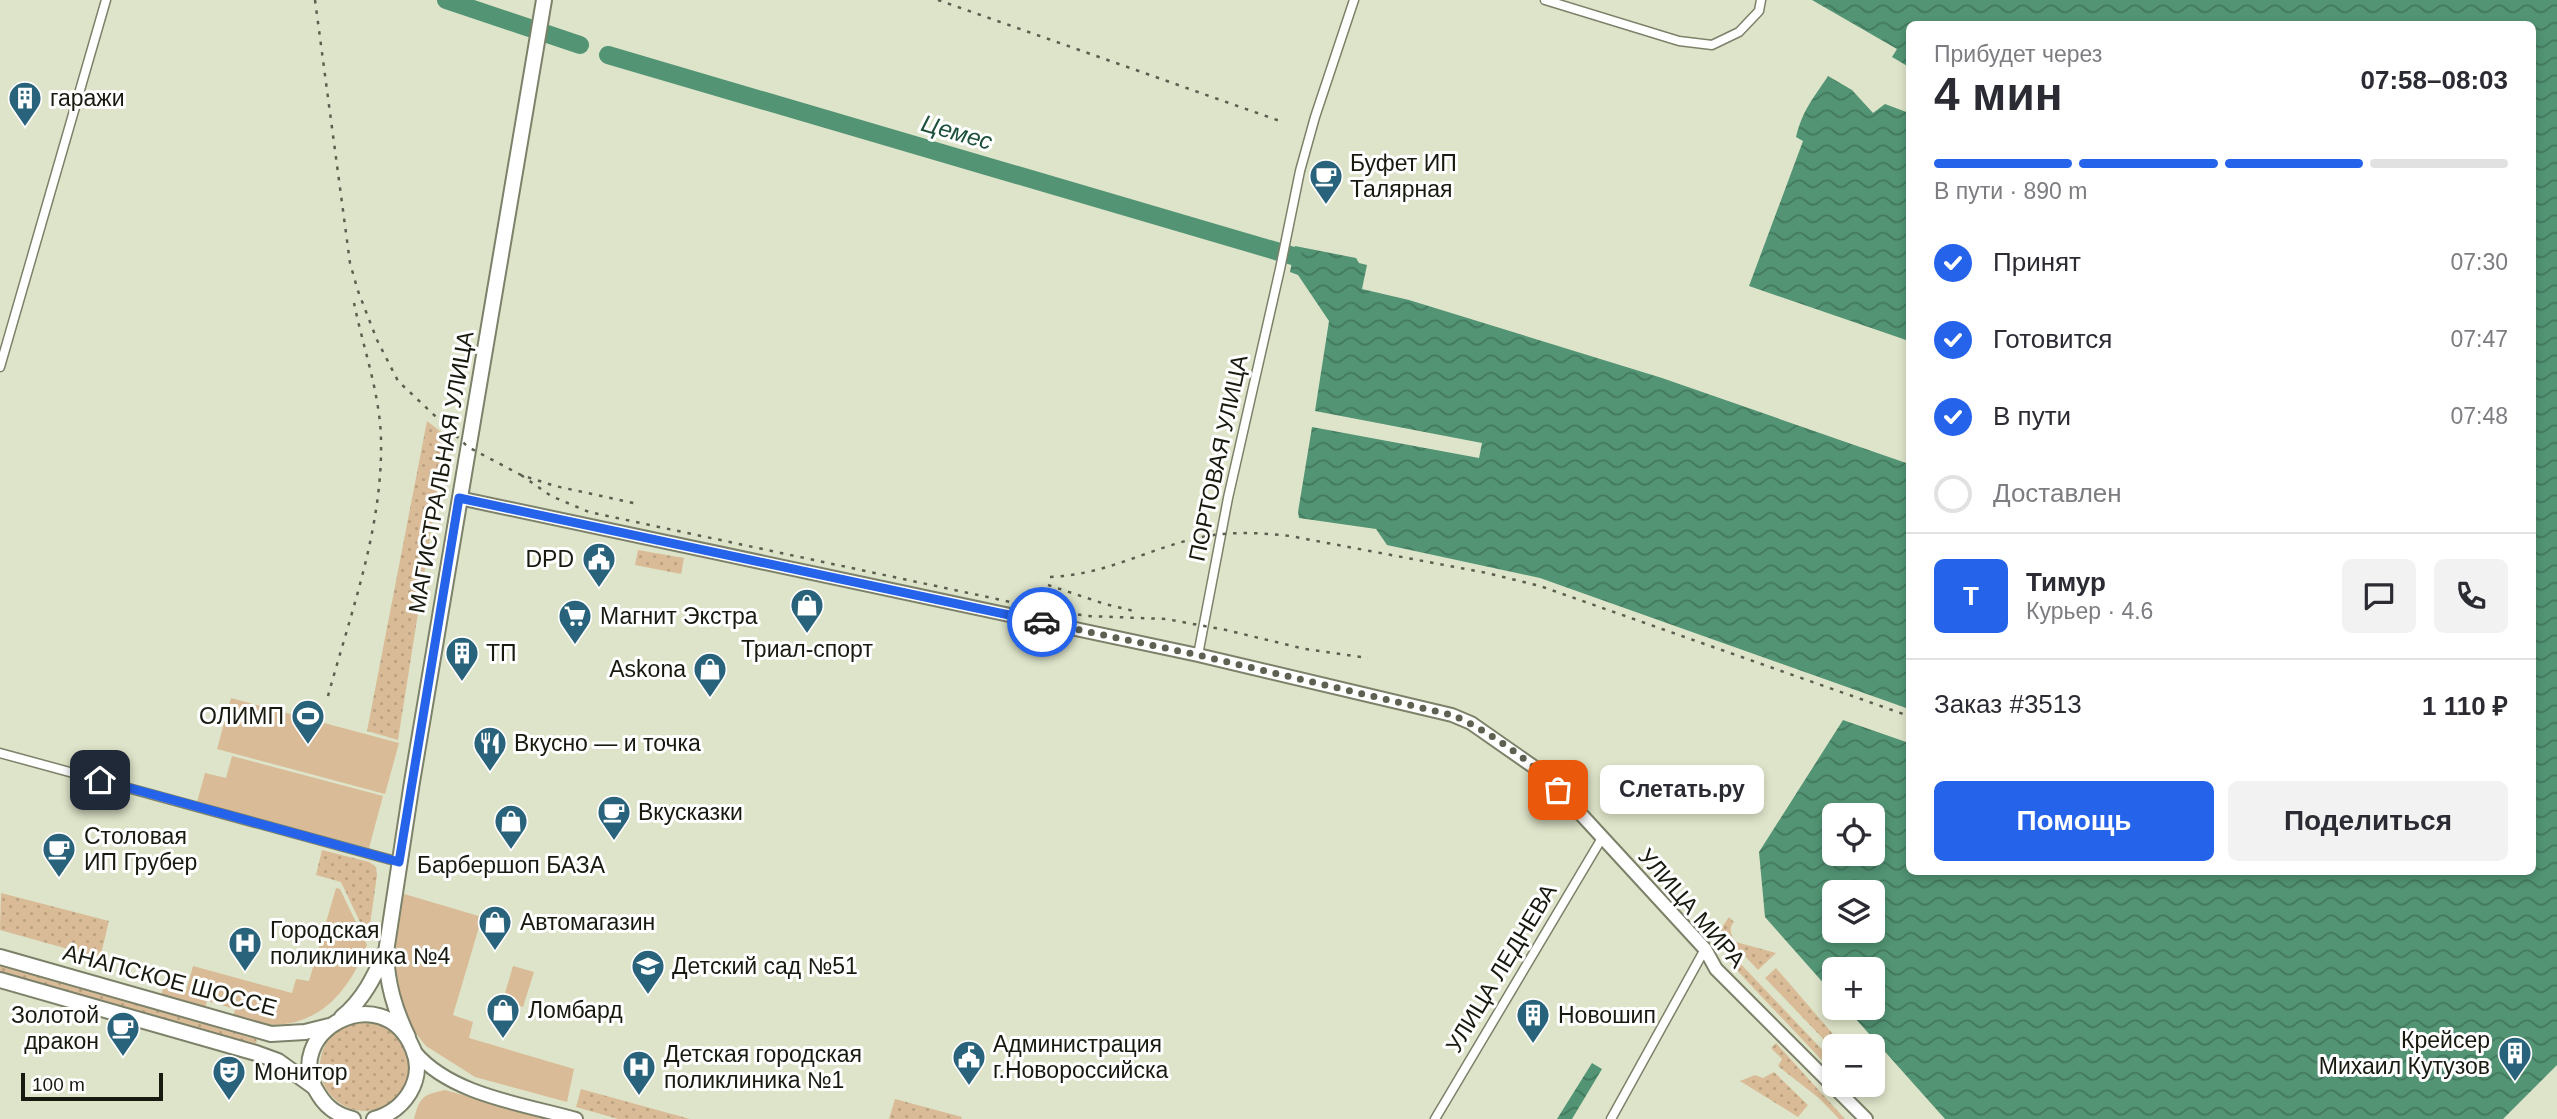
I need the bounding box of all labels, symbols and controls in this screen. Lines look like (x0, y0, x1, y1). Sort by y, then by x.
text: Прибудет через (1934, 41, 2102, 67)
text: 07:58–08:03 (2361, 65, 2508, 95)
text: 4 мин (1934, 68, 2062, 120)
building icon: гаражи (6, 79, 44, 128)
place label: гаражи (50, 85, 125, 111)
water label: Цемес (918, 109, 996, 155)
place label: Буфет ИП Талярная (1350, 150, 1457, 202)
cafe icon: Буфет ИП Талярная (1307, 157, 1345, 206)
text: В пути · 890 m (1934, 178, 2087, 204)
icon: check (1934, 244, 1972, 282)
text: Принят (1993, 247, 2081, 277)
text: 07:30 (2450, 249, 2508, 275)
icon: check (1934, 321, 1972, 359)
text: Готовится (1993, 324, 2112, 354)
text: 07:47 (2450, 326, 2508, 352)
street label: МАГИСТРАЛЬНАЯ УЛИЦА (403, 328, 479, 615)
street label: ПОРТОВАЯ УЛИЦА (1183, 352, 1253, 564)
icon: check (1934, 398, 1972, 436)
text: В пути (1993, 401, 2071, 431)
text: 07:48 (2450, 403, 2508, 429)
text: Доставлен (1993, 478, 2122, 508)
public building icon: DPD (580, 540, 618, 589)
place label: DPD (525, 546, 574, 572)
button: chat (2342, 559, 2416, 633)
button: phone (2434, 559, 2508, 633)
text: Тимур (2026, 567, 2106, 597)
text: Т (1963, 581, 1979, 611)
shop icon: Триал-спорт (788, 586, 826, 635)
courier (1007, 587, 1077, 657)
supermarket icon: Магнит Экстра (556, 597, 594, 646)
text: Курьер · 4.6 (2026, 598, 2153, 624)
place label: Магнит Экстра (600, 603, 758, 629)
icon: car (1023, 603, 1061, 641)
building icon: ТП (443, 634, 481, 683)
place label: Триал-спорт (741, 636, 873, 662)
place label: ТП (486, 640, 517, 666)
shop icon: Askona (691, 650, 729, 699)
place label: Askona (609, 656, 686, 682)
text: Заказ #3513 (1934, 689, 2082, 719)
text: 1 110 ₽ (2422, 691, 2508, 721)
sports icon: ОЛИМП (289, 697, 327, 746)
place label: ОЛИМП (199, 703, 284, 729)
restaurant icon: Вкусно — и точка (471, 724, 509, 773)
place label: Вкусно — и точка (514, 730, 701, 756)
pin (70, 750, 130, 810)
pin (1528, 760, 1588, 820)
icon: home (81, 761, 119, 799)
callout: Слетать.ру (1600, 766, 1764, 814)
icon: bag (1539, 771, 1577, 809)
text: Слетать.ру (1619, 776, 1745, 802)
button: Помощь (1934, 781, 2214, 861)
button: Поделиться (2228, 781, 2508, 861)
cafe icon: Вкусказки (595, 793, 633, 842)
place label: Вкусказки (638, 799, 743, 825)
shop icon: Барбершоп БАЗА (492, 802, 530, 851)
map controls (1822, 803, 1885, 1097)
button: locate (1822, 803, 1885, 866)
place label: Столовая ИП Грубер (84, 823, 197, 875)
cafe icon: Столовая ИП Грубер (40, 830, 78, 879)
street label: УЛИЦА МИРА (1633, 843, 1751, 973)
place label: Барбершоп БАЗА (417, 852, 606, 878)
street label: УЛИЦА ЛЕДНЕВА (1440, 878, 1562, 1057)
button: layers (1822, 880, 1885, 943)
shop icon: Автомагазин (476, 903, 514, 952)
place label: Автомагазин (520, 909, 655, 935)
place label: Городская поликлиника №4 (270, 917, 451, 969)
hospital icon: Городская поликлиника №4 (226, 924, 264, 973)
street label: АНАПСКОЕ ШОССЕ (60, 939, 280, 1021)
school or university icon: Детский сад №51 (629, 947, 667, 996)
place label: Детский сад №51 (672, 953, 858, 979)
button: + (1822, 957, 1885, 1020)
shop icon: Ломбард (484, 991, 522, 1040)
building icon: Новошип (1514, 996, 1552, 1045)
place label: Ломбард (528, 997, 623, 1023)
place label: Золотой дракон (11, 1002, 99, 1054)
place label: Новошип (1558, 1002, 1656, 1028)
cafe icon: Золотой дракон (104, 1009, 142, 1058)
place label: Крейсер Михаил Кутузов (2319, 1027, 2490, 1079)
place label: Администрация г.Новороссийска (993, 1031, 1168, 1083)
button: − (1822, 1034, 1885, 1097)
building icon: Крейсер Михаил Кутузов (2496, 1034, 2534, 1083)
public building icon: Администрация г.Новороссийска (950, 1038, 988, 1087)
place label: Детская городская поликлиника №1 (664, 1041, 862, 1093)
hospital icon: Детская городская поликлиника №1 (620, 1048, 658, 1097)
theatre icon: Монитор (210, 1053, 248, 1102)
place label: Монитор (254, 1059, 348, 1085)
scale bar (21, 1070, 163, 1102)
text: 100 m (32, 1074, 85, 1095)

